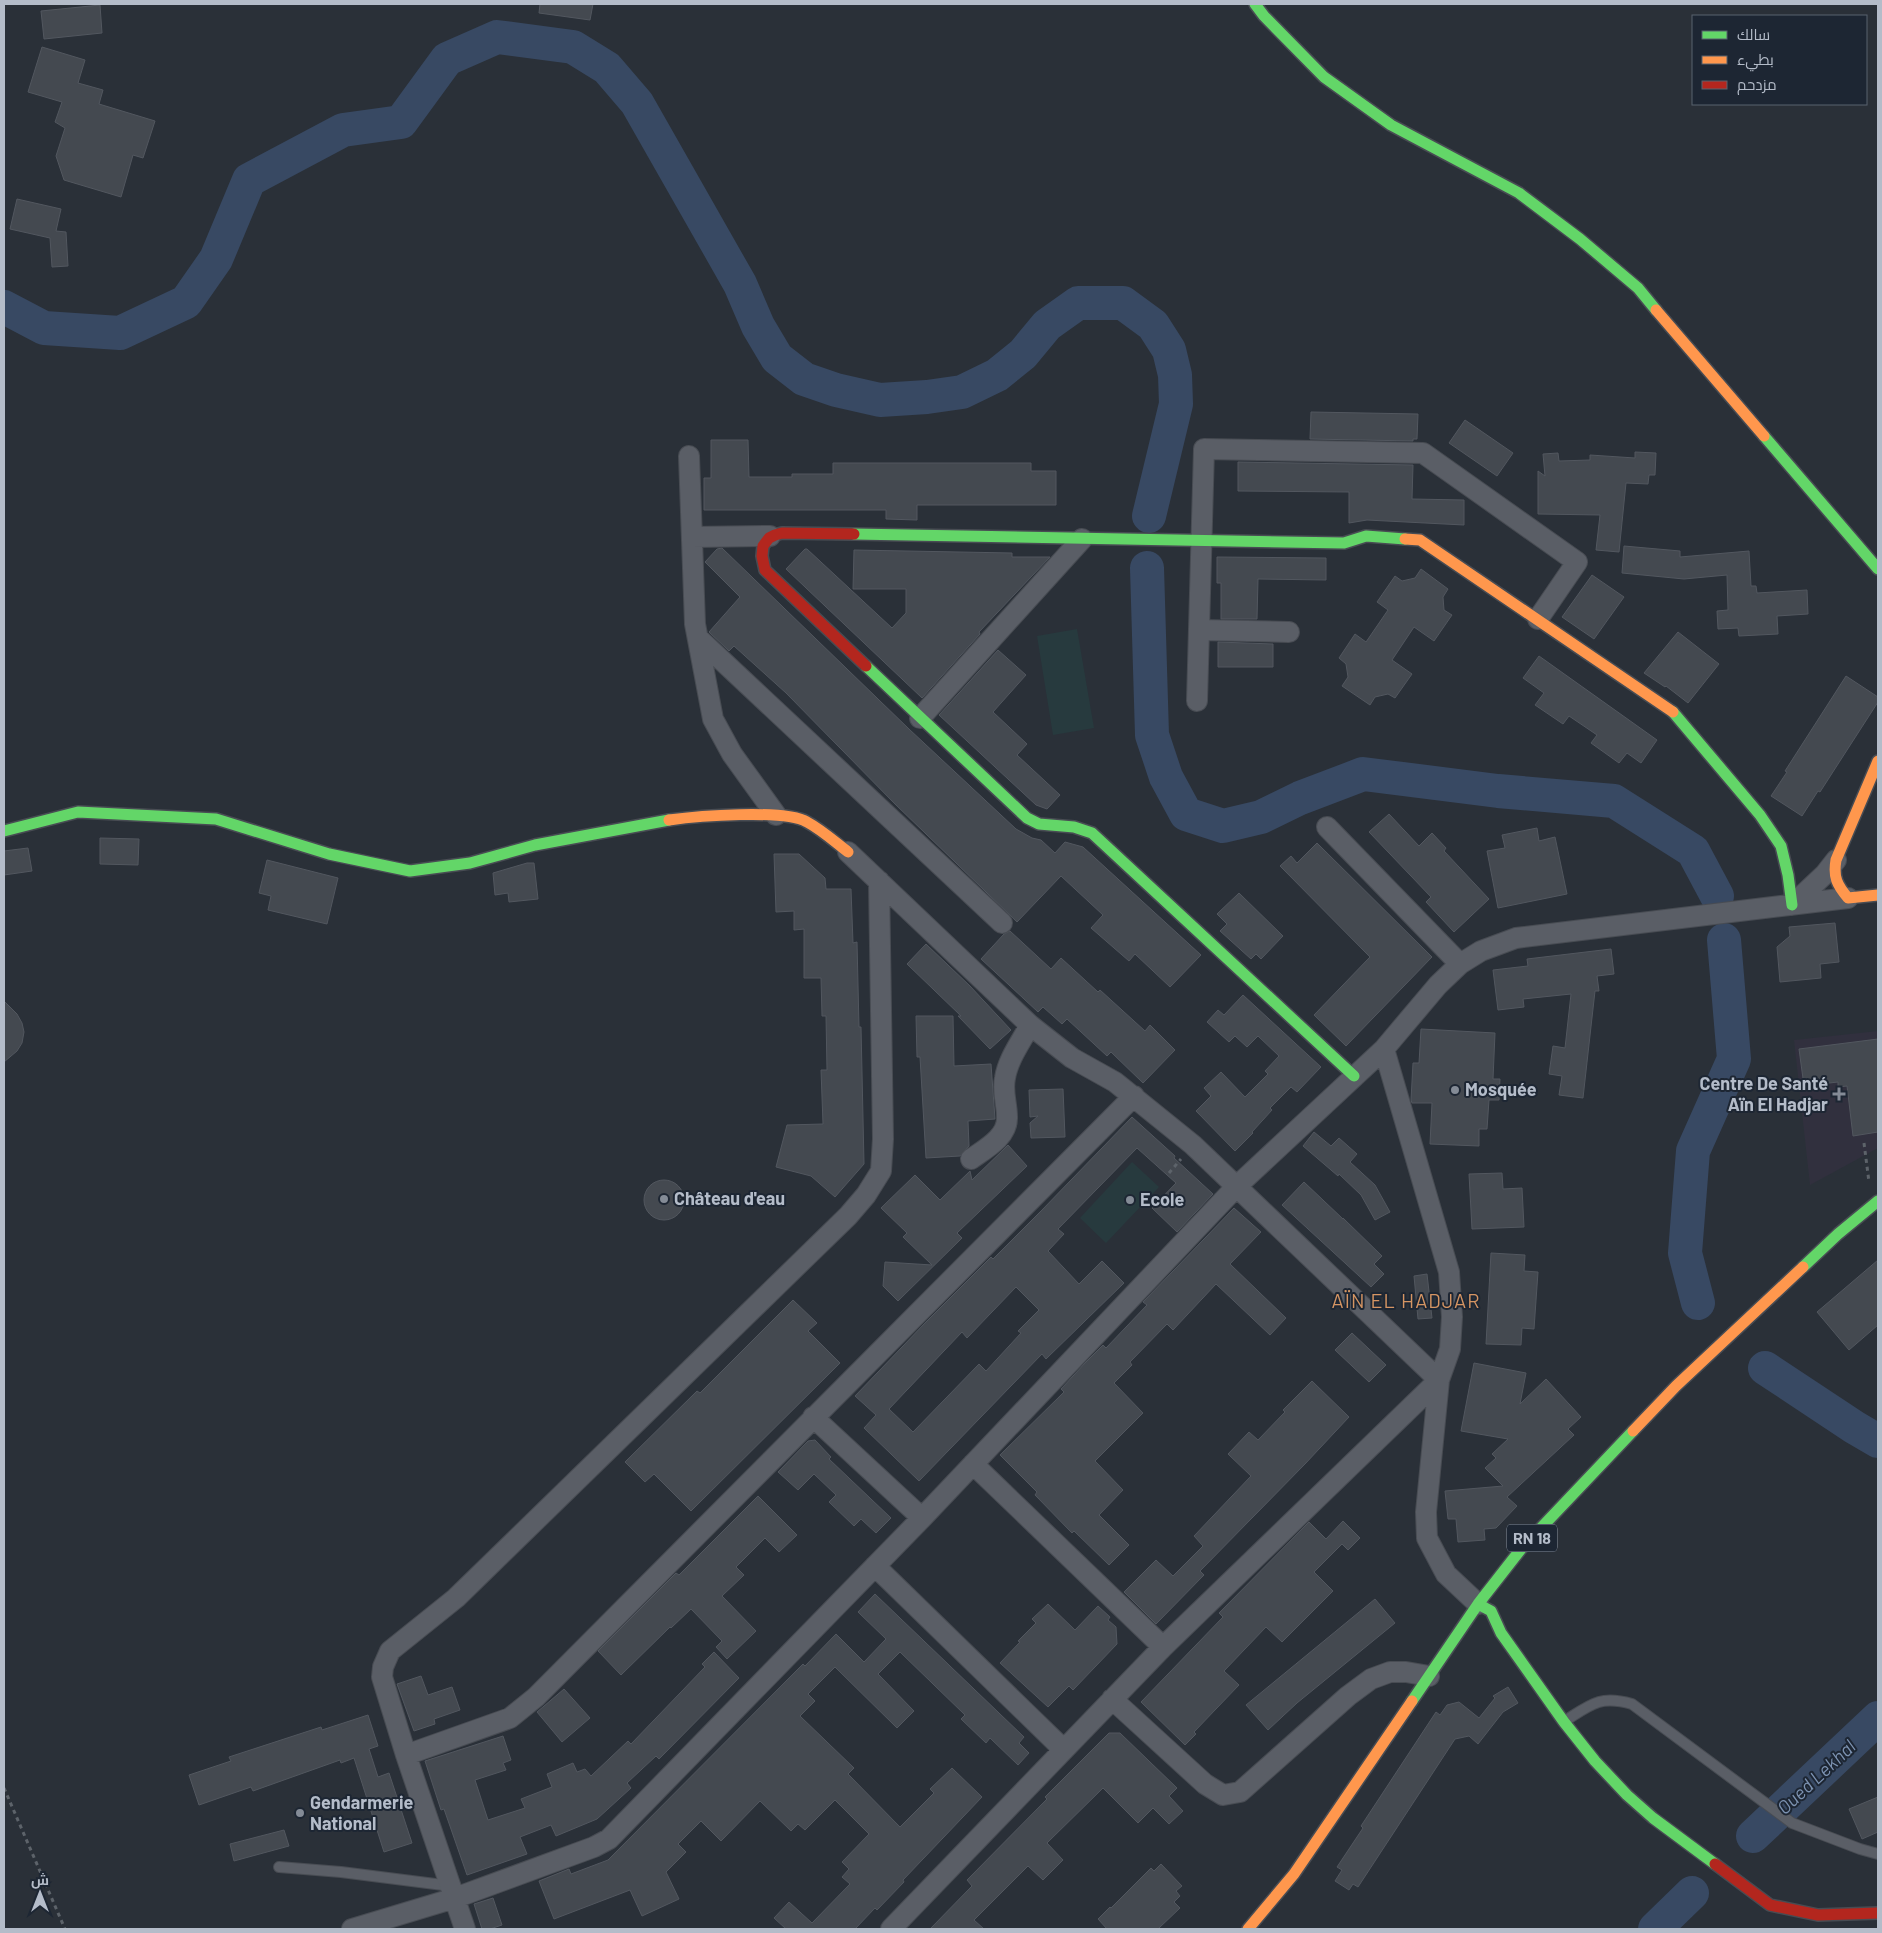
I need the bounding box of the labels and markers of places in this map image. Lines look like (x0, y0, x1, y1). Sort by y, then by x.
place label: Centre De Santé Aïn El Hadjar (1699, 1072, 1828, 1115)
place label: Mosquée (1465, 1078, 1537, 1100)
marker: Mosquée (1449, 1084, 1461, 1096)
marker: Centre De Santé Aïn El Hadjar (1832, 1087, 1846, 1101)
place label: Château d'eau (674, 1187, 785, 1209)
place label: Ecole (1140, 1188, 1184, 1210)
marker: Château d'eau (658, 1193, 670, 1205)
marker: Ecole (1124, 1194, 1136, 1206)
place label: Gendarmerie National (310, 1791, 413, 1834)
marker: Gendarmerie National (294, 1807, 306, 1819)

